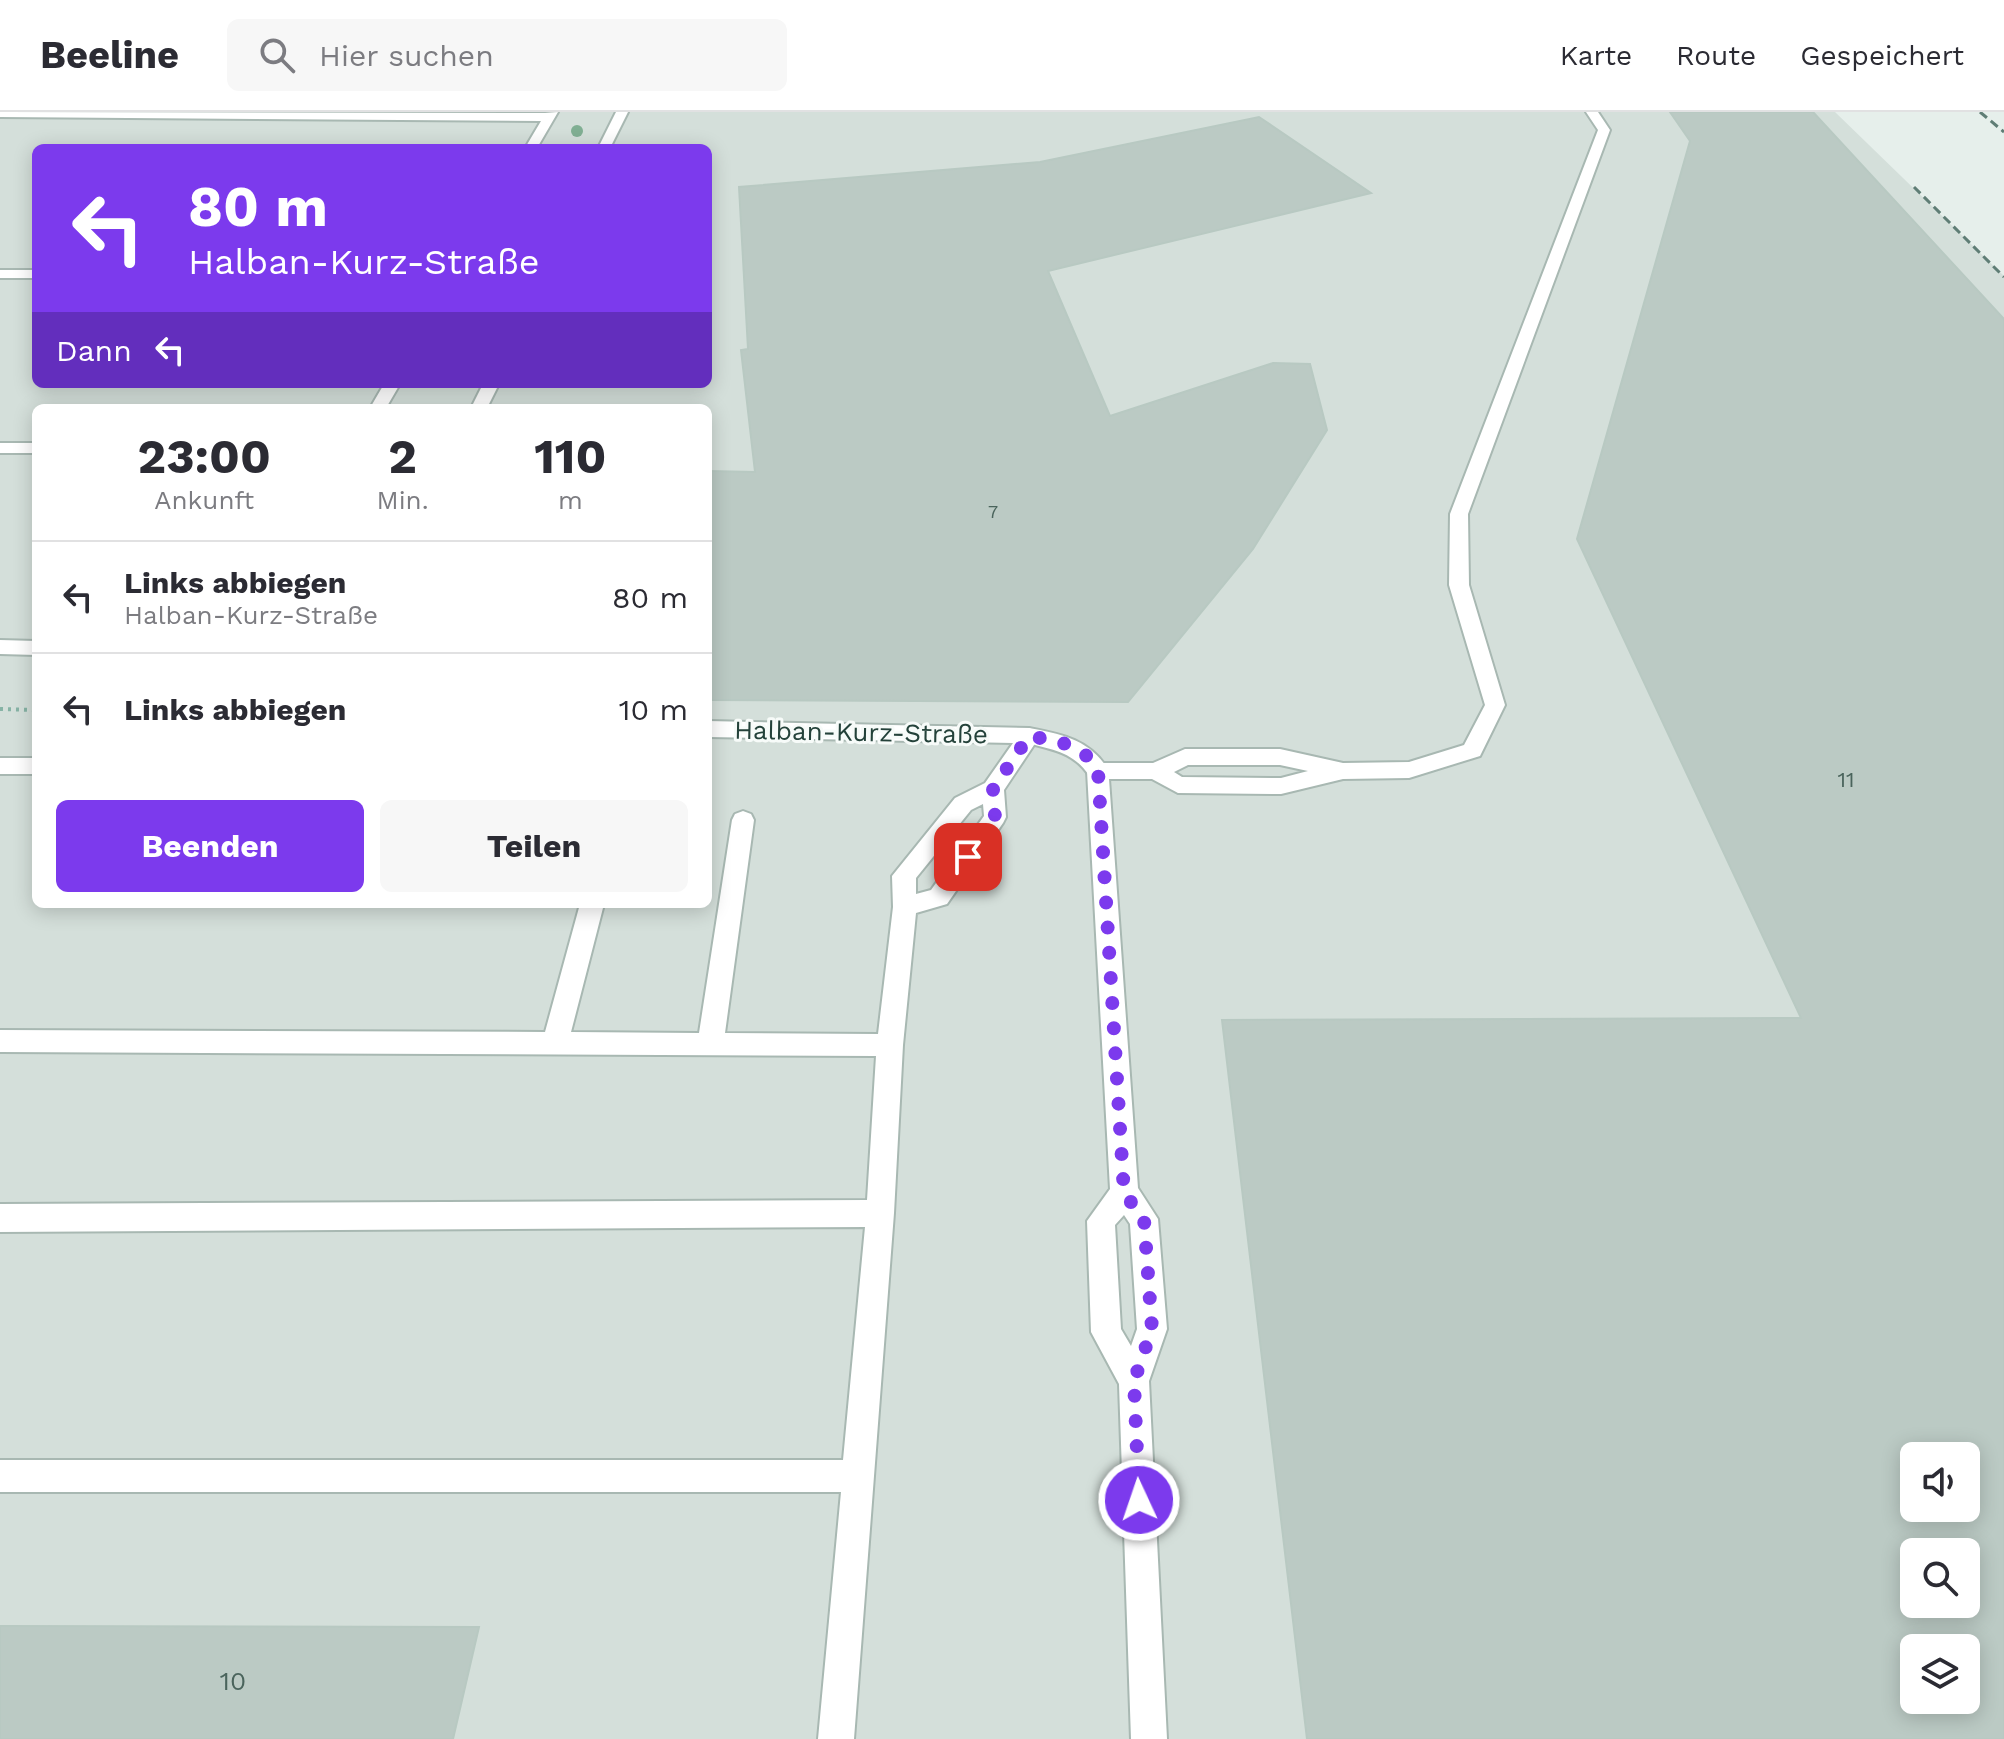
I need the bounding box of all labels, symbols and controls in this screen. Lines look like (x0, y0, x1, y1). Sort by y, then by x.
search box (227, 19, 787, 91)
text: Beeline (40, 33, 179, 77)
icon: search (255, 33, 299, 77)
text: Hier suchen (319, 38, 494, 73)
text: Karte (1560, 39, 1632, 72)
text: Route (1676, 39, 1756, 72)
text: Gespeichert (1800, 39, 1964, 72)
text: 80 m (188, 174, 328, 240)
icon: left (56, 176, 160, 280)
text: Halban-Kurz-Straße (188, 241, 540, 283)
icon: left (148, 328, 192, 372)
text: Dann (56, 333, 132, 368)
text: 23:00 (138, 428, 271, 485)
text: 2 (388, 428, 417, 485)
text: 110 (534, 428, 606, 485)
text: Ankunft (154, 485, 254, 515)
text: Min. (376, 485, 429, 515)
text: m (558, 485, 583, 515)
house number: 7 (988, 501, 998, 522)
text: Links abbiegen (124, 565, 346, 600)
icon: left (56, 575, 100, 619)
text: 80 m (612, 580, 688, 615)
text: Halban-Kurz-Straße (124, 600, 378, 630)
icon: left (56, 687, 100, 731)
text: Links abbiegen (124, 692, 346, 727)
text: 10 m (619, 692, 688, 727)
street label: Halban-Kurz-Straße (734, 715, 988, 749)
house number: 11 (1837, 767, 1855, 792)
button: Beenden (56, 800, 364, 892)
button: Teilen (380, 800, 688, 892)
pin (934, 823, 1002, 891)
icon: arrive (946, 835, 990, 879)
map controls (1900, 1442, 1980, 1714)
button: sound (1900, 1442, 1980, 1522)
position arrow (1097, 1458, 1181, 1542)
button: search (1900, 1538, 1980, 1618)
button: layers (1900, 1634, 1980, 1714)
house number: 10 (220, 1666, 246, 1696)

